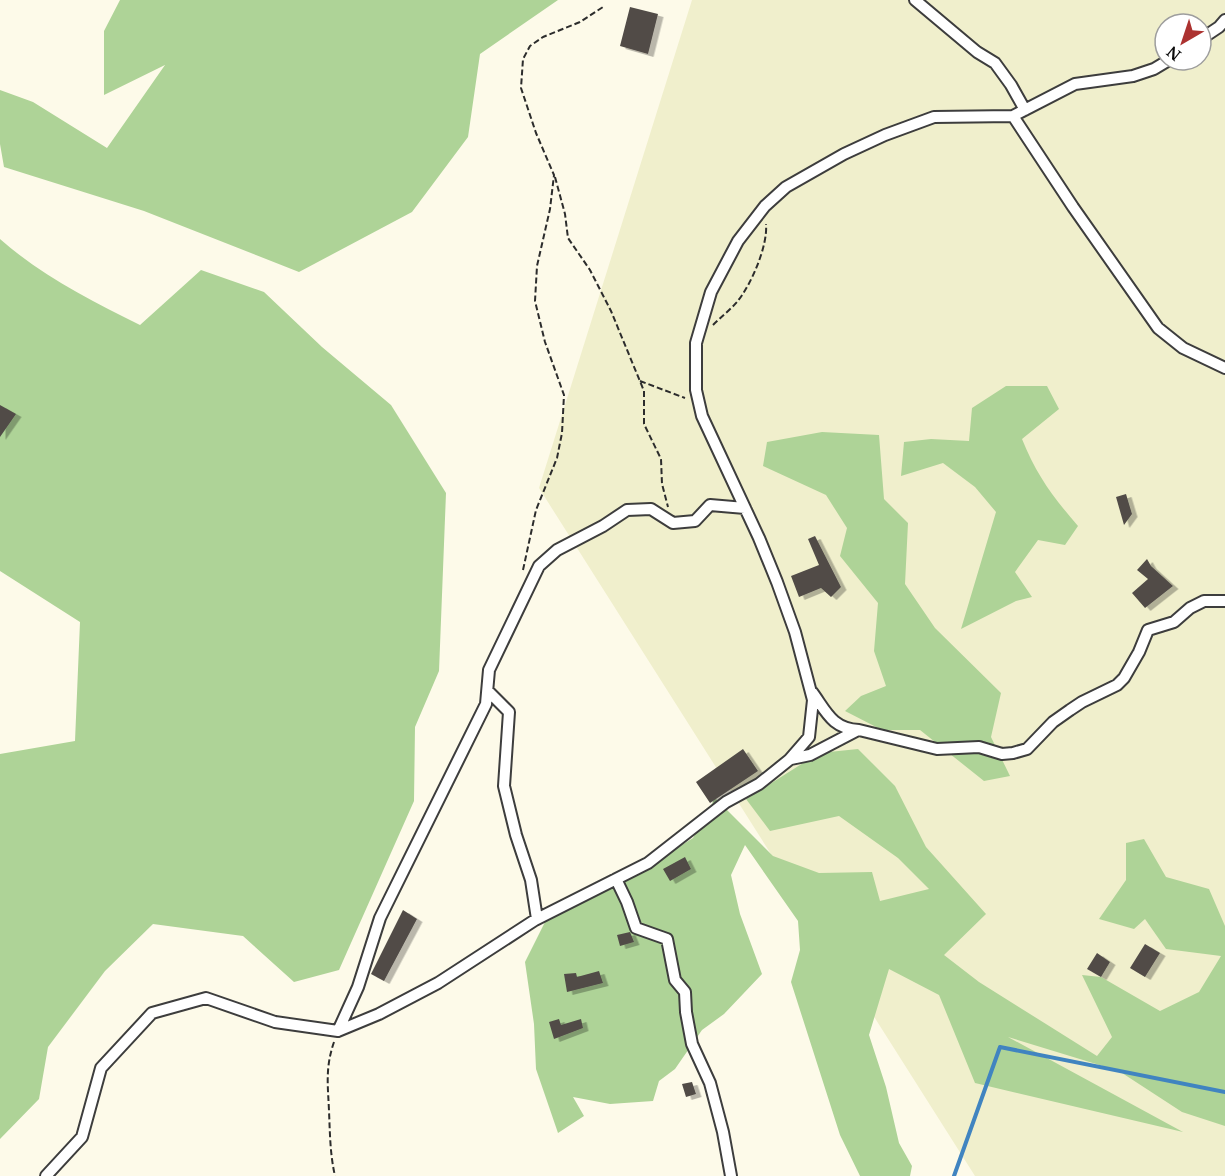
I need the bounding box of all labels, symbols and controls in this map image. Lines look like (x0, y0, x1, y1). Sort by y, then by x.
north arrow (1153, 12, 1213, 72)
text: N (1161, 41, 1185, 66)

